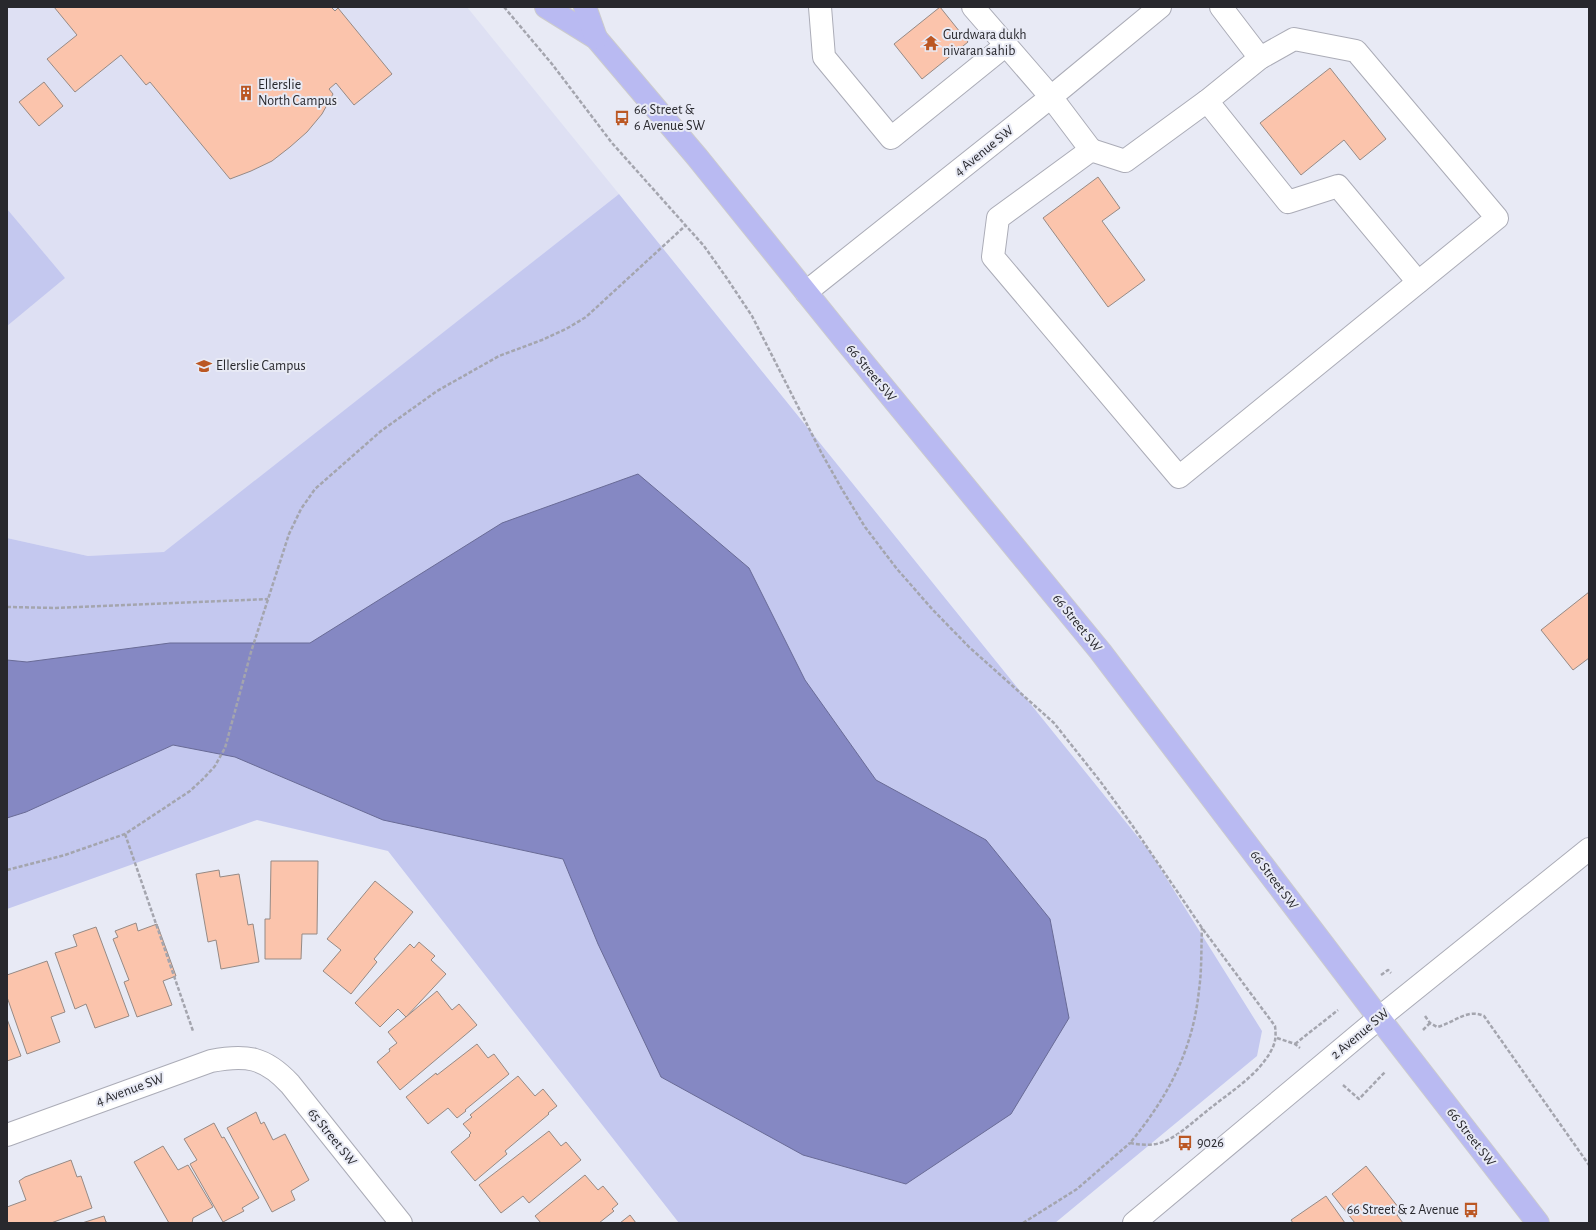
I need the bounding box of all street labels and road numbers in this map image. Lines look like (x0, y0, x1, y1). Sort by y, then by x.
street label: 4 Avenue SW (952, 123, 1016, 179)
street label: 66 Street SW (843, 342, 899, 405)
street label: 66 Street SW (1050, 591, 1105, 655)
street label: 66 Street SW (1247, 848, 1301, 912)
street label: 2 Avenue SW (1328, 1006, 1392, 1062)
street label: 4 Avenue SW (94, 1071, 166, 1109)
street label: 66 Street SW (1444, 1105, 1498, 1169)
street label: 65 Street SW (305, 1106, 359, 1169)

